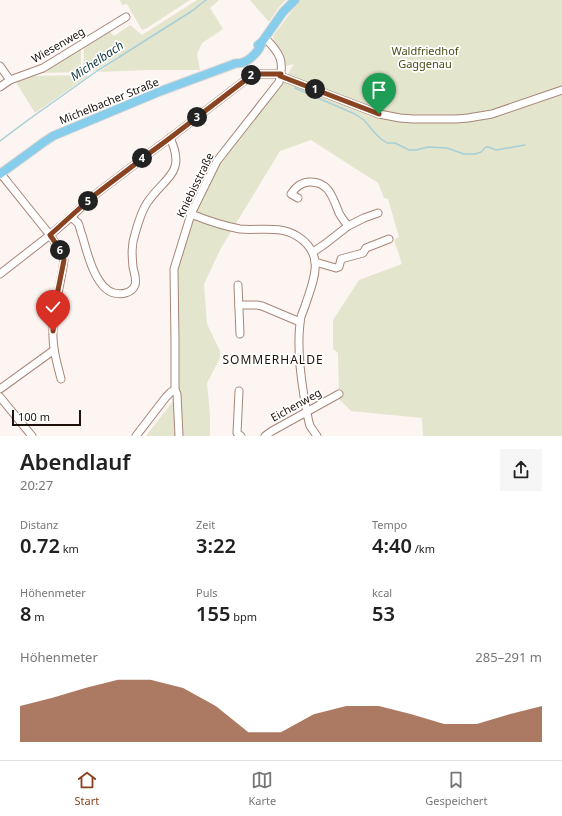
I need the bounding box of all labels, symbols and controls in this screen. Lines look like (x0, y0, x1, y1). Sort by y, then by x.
street label: Wiesenweg (28, 23, 87, 66)
water label: Michelbach (67, 37, 127, 85)
park label: Waldfriedhof Gaggenau (391, 43, 460, 71)
pin: 2 (241, 65, 261, 85)
text: 2 (248, 67, 254, 82)
pin (362, 73, 396, 114)
street label: Michelbacher Straße (57, 74, 161, 127)
pin: 1 (305, 79, 325, 99)
icon: arrive (368, 79, 390, 101)
text: 1 (312, 81, 318, 96)
pin: 3 (187, 107, 207, 127)
text: 3 (194, 109, 200, 124)
pin: 4 (132, 148, 152, 168)
text: 4 (139, 150, 145, 165)
street label: Kniebisstraße (172, 150, 217, 220)
pin: 5 (78, 191, 98, 211)
text: 5 (85, 193, 91, 208)
pin: 6 (50, 240, 70, 260)
text: 6 (57, 242, 63, 257)
pin (36, 290, 70, 331)
icon: check (42, 296, 64, 318)
district label: SOMMERHALDE (222, 351, 324, 368)
street label: Eichenweg (268, 385, 324, 425)
scale bar (12, 408, 81, 427)
text: 100 m (18, 409, 50, 424)
text: Abendlauf (20, 446, 131, 476)
button: share (500, 449, 542, 491)
text: 20:27 (20, 476, 53, 494)
text: Distanz (20, 517, 58, 532)
text: Zeit (196, 517, 215, 532)
text: Tempo (372, 517, 407, 532)
text: 0.72 (20, 532, 60, 559)
text: 3:22 (196, 532, 236, 559)
text: 4:40 (372, 532, 412, 559)
text: km (60, 541, 79, 556)
text: /km (412, 541, 435, 556)
text: Höhenmeter (20, 585, 86, 600)
text: Puls (196, 585, 218, 600)
text: kcal (372, 585, 392, 600)
text: 8 (20, 600, 31, 627)
text: 155 (196, 600, 230, 627)
text: 53 (372, 600, 395, 627)
text: m (31, 609, 45, 624)
text: bpm (230, 609, 257, 624)
text: Höhenmeter (20, 648, 98, 666)
text: 285–291 m (475, 648, 542, 666)
tab: Start (75, 769, 99, 808)
tab: Karte (248, 769, 276, 808)
tab: Gespeichert (425, 769, 487, 808)

